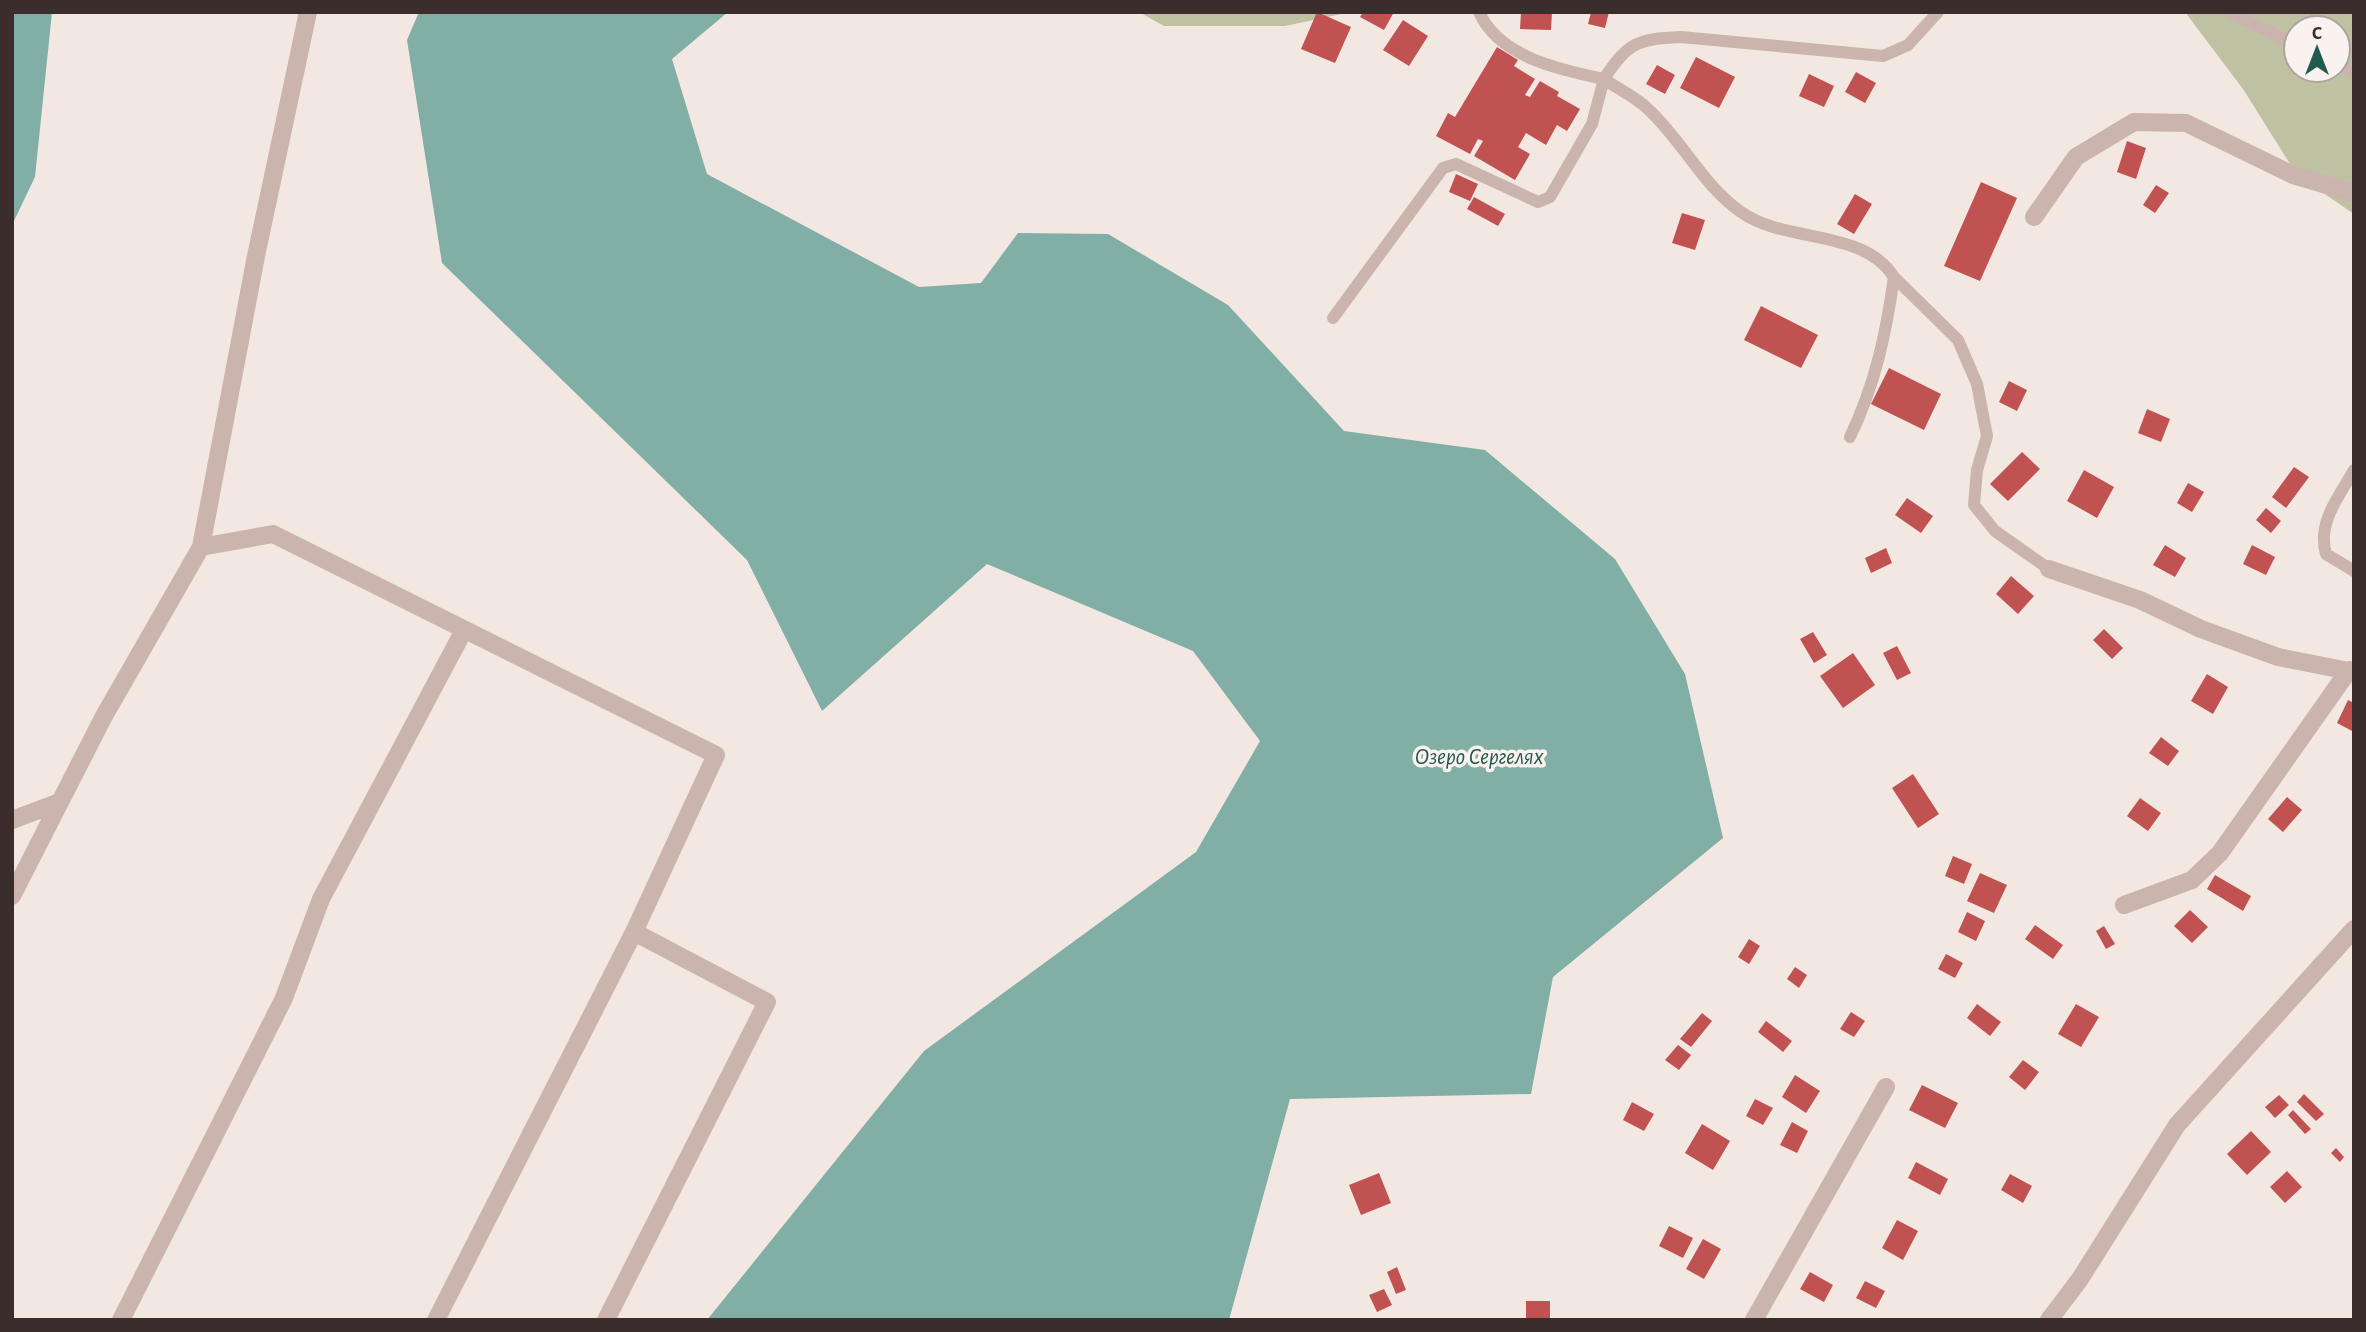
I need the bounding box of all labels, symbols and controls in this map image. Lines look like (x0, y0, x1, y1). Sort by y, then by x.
north arrow (2282, 14, 2352, 84)
text: С (2312, 24, 2322, 43)
water label: Озеро Сергелях (1414, 746, 1544, 769)

